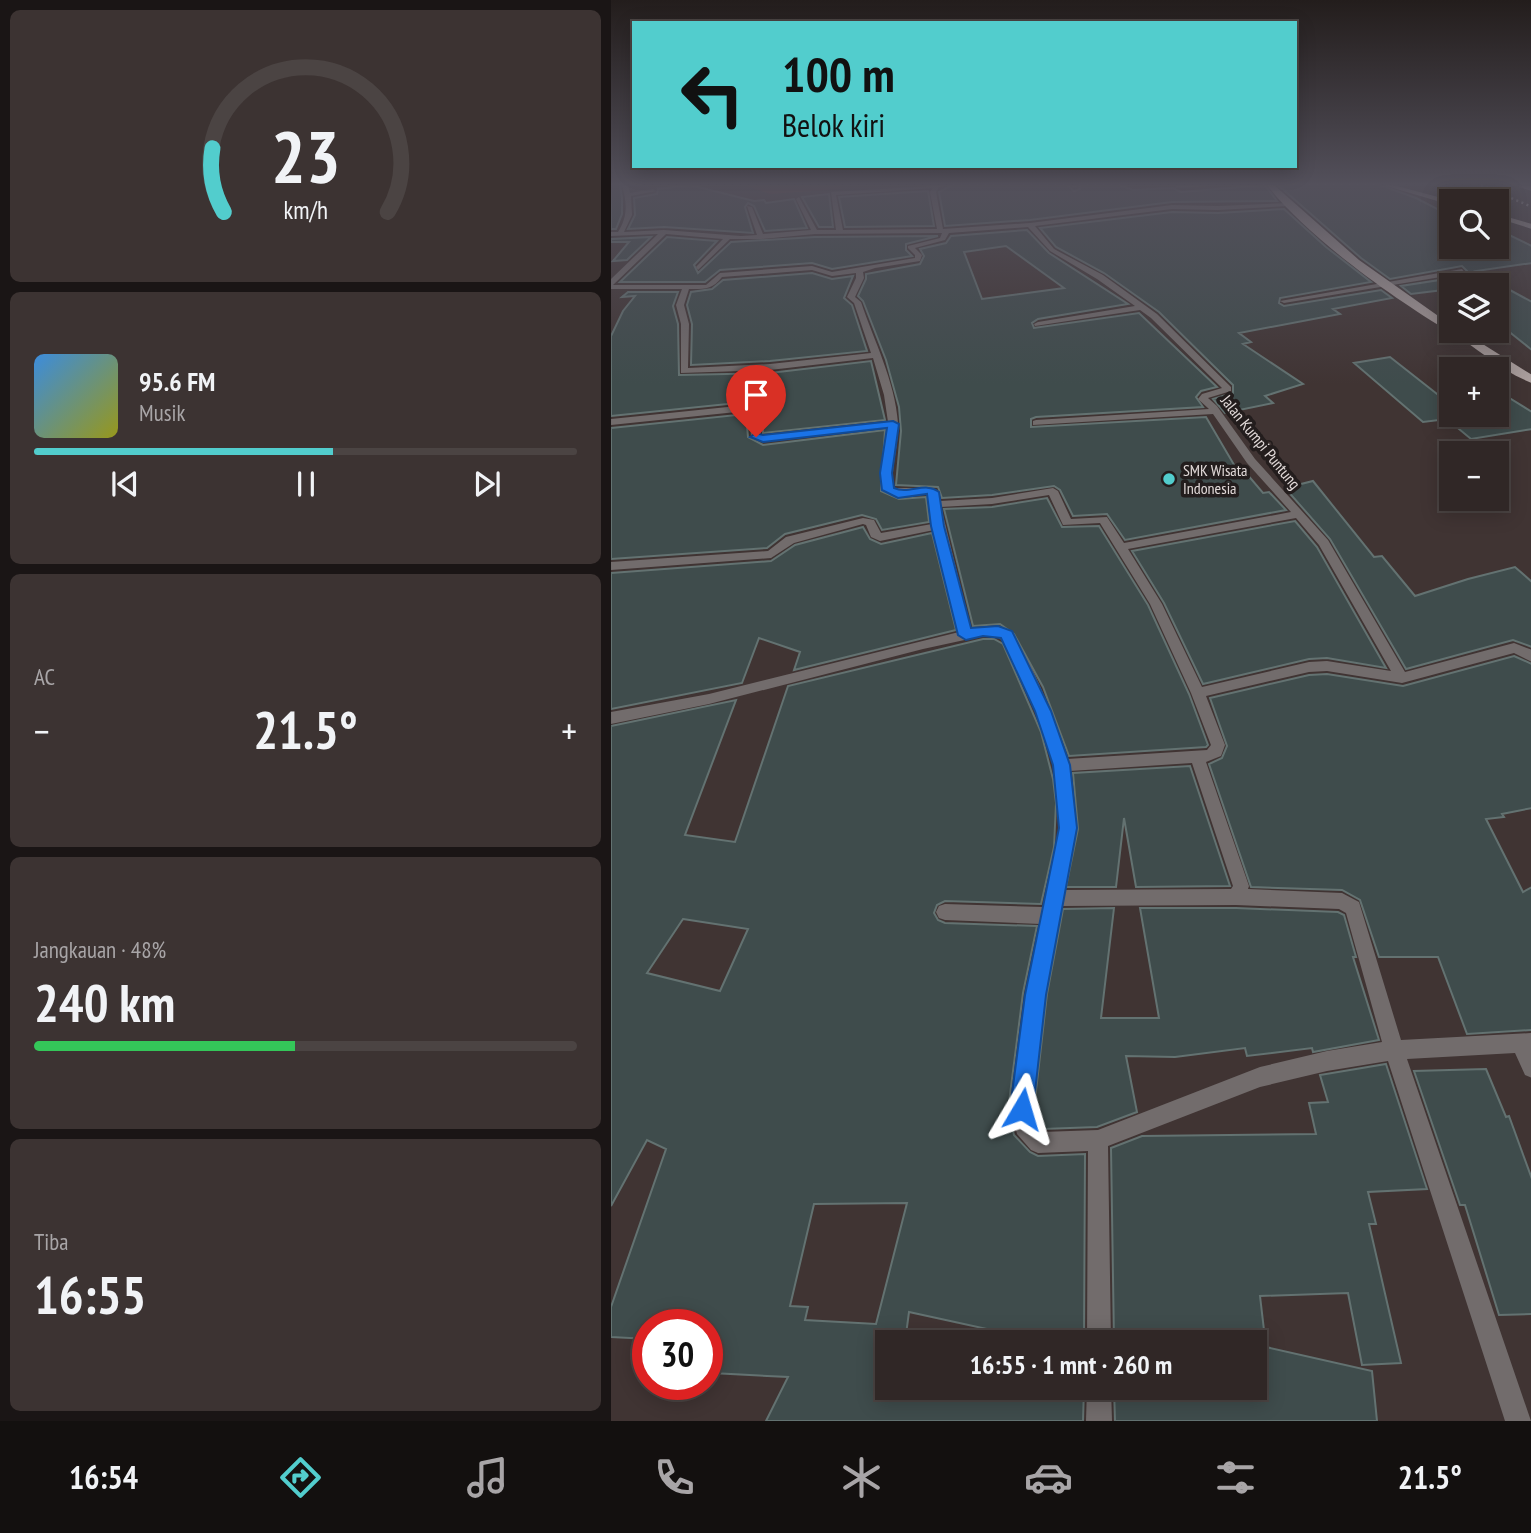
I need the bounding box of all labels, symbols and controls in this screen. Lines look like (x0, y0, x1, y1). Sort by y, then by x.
text: 100 m (782, 42, 895, 106)
icon: left (667, 49, 758, 140)
text: Belok kiri (782, 104, 885, 146)
text: 23 (271, 108, 340, 202)
map controls (1439, 189, 1509, 511)
button: search (1439, 189, 1509, 259)
text: km/h (283, 194, 328, 226)
button: layers (1439, 273, 1509, 343)
button: + (1439, 357, 1509, 427)
text: 95.6 FM (139, 365, 215, 398)
pin (726, 365, 786, 437)
icon: arrive (737, 376, 775, 414)
street label: Jalan Kumpi Puntung (1216, 390, 1305, 493)
text: Musik (139, 398, 185, 427)
button: − (1439, 441, 1509, 511)
place label: SMK Wisata Indonesia (1183, 460, 1248, 498)
icon: previous (106, 465, 144, 503)
icon: pause (287, 465, 325, 503)
icon: next (468, 465, 506, 503)
marker: SMK Wisata Indonesia (1161, 471, 1177, 487)
text: AC (34, 662, 55, 691)
text: 21.5° (253, 696, 358, 763)
text: − (34, 706, 50, 755)
text: + (561, 706, 577, 755)
text: Jangkauan · 48% (34, 935, 166, 964)
text: 240 km (34, 969, 175, 1036)
position arrow (985, 1072, 1059, 1146)
text: Tiba (34, 1227, 68, 1256)
text: 16:55 (34, 1261, 146, 1328)
speed limit sign: 30 (632, 1309, 723, 1400)
text: 16:55 · 1 mnt · 260 m (970, 1348, 1172, 1381)
icon: directions (276, 1453, 325, 1502)
icon: music (463, 1453, 512, 1502)
icon: phone (650, 1453, 699, 1502)
icon: climate (837, 1453, 886, 1502)
icon: car (1024, 1453, 1073, 1502)
icon: filters (1211, 1453, 1260, 1502)
text: 16:54 (69, 1456, 138, 1498)
text: 21.5° (1398, 1456, 1462, 1498)

